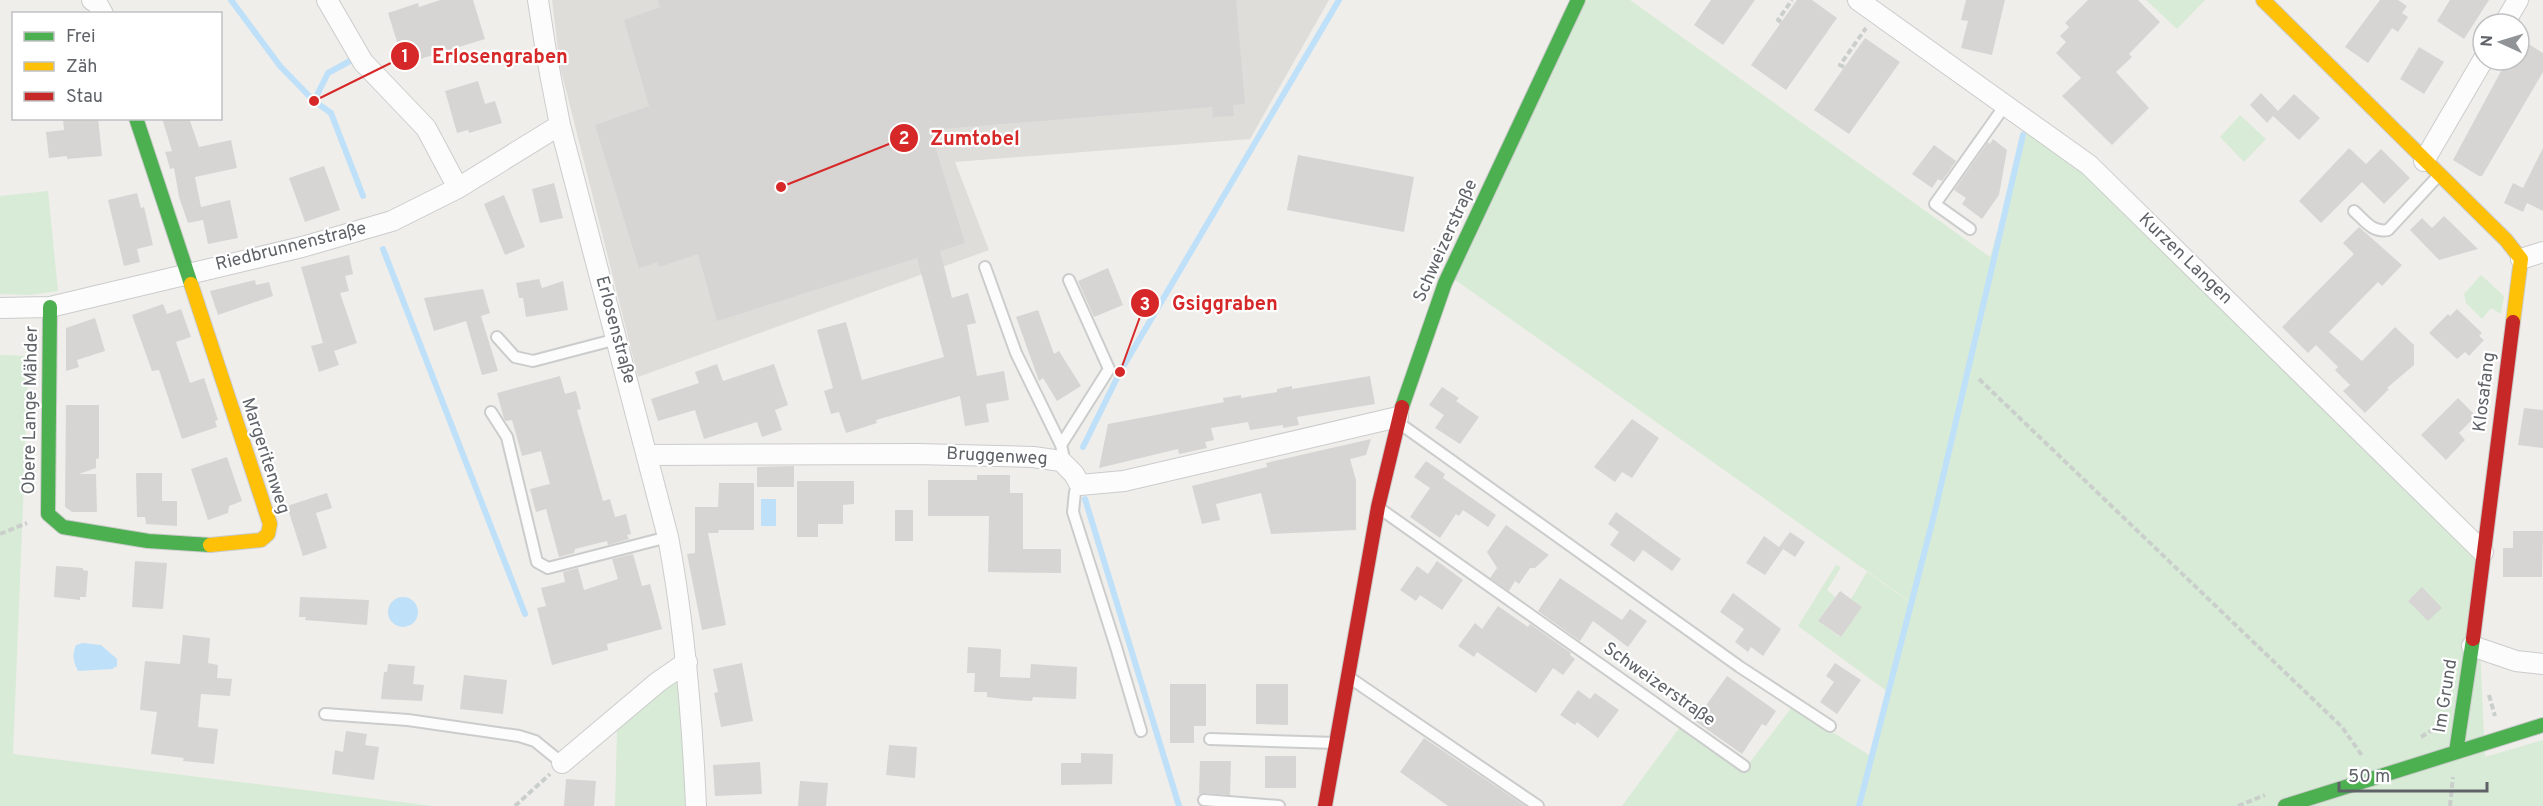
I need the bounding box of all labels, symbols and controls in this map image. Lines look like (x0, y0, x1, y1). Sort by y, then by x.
legend (12, 12, 222, 120)
north arrow (2471, 12, 2531, 72)
text: Frei (66, 26, 96, 49)
text: N (2478, 35, 2498, 48)
callout: Erlosengraben (390, 37, 580, 75)
text: Erlosengraben (432, 45, 568, 71)
text: 1 (401, 46, 409, 69)
text: Zäh (66, 56, 97, 79)
text: Stau (66, 86, 103, 109)
callout: Zumtobel (889, 119, 1032, 157)
text: Zumtobel (930, 127, 1020, 153)
text: 2 (898, 128, 910, 151)
street label: Schweizerstraße (1409, 176, 1483, 306)
street label: Kurzen Langen (2133, 208, 2237, 310)
street label: Riedbrunnenstraße (213, 217, 369, 277)
street label: Erlosenstraße (590, 274, 640, 386)
callout: Gsiggraben (1130, 284, 1289, 322)
text: Gsiggraben (1172, 292, 1278, 318)
text: 3 (1140, 294, 1150, 317)
street label: Obere Lange Mähder (18, 325, 44, 495)
street label: Klosafang (2469, 351, 2501, 433)
street label: Margeritenweg (235, 395, 295, 517)
street label: Bruggenweg (946, 443, 1048, 471)
street label: Schweizerstraße (1598, 638, 1720, 732)
street label: Im Grund (2429, 657, 2463, 735)
scale bar (2339, 755, 2488, 793)
text: 50 m (2348, 766, 2390, 789)

